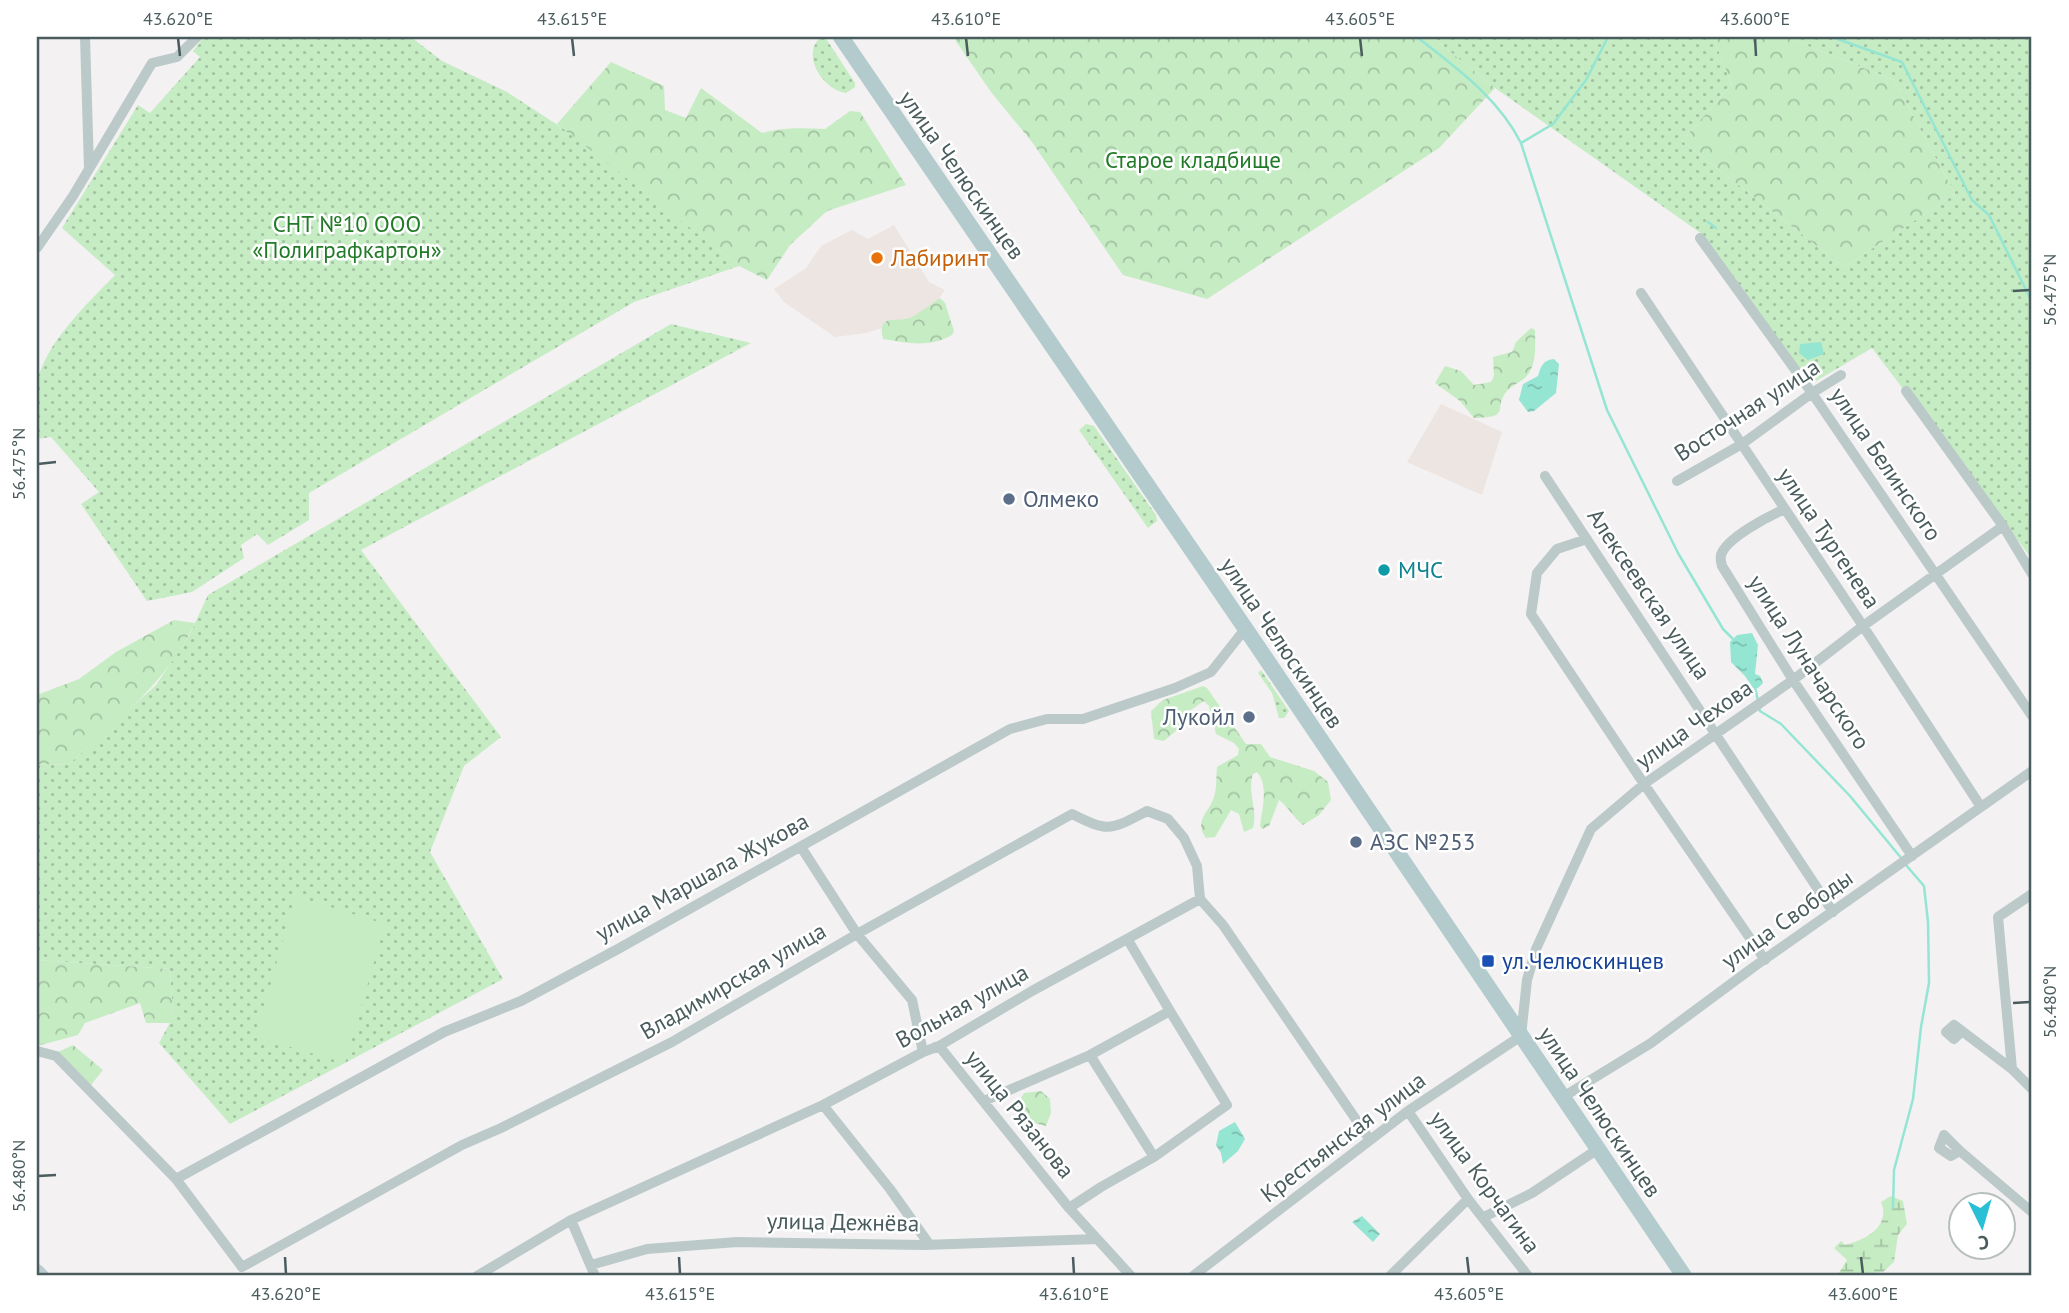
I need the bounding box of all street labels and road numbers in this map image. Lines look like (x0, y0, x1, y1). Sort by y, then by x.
street label: улица Челюскинцев (893, 84, 1032, 265)
street label: Восточная улица (1669, 352, 1825, 467)
street label: улица Белинского (1824, 381, 1948, 546)
street label: улица Тургенева (1772, 462, 1887, 614)
street label: Алексеевская улица (1581, 503, 1717, 685)
street label: улица Челюскинцев (1214, 552, 1350, 734)
street label: улица Луначарского (1742, 569, 1877, 754)
street label: улица Чехова (1630, 673, 1758, 775)
street label: улица Маршала Жукова (590, 806, 813, 947)
street label: улица Свободы (1715, 863, 1858, 975)
street label: Владимирская улица (635, 916, 831, 1046)
street label: Вольная улица (890, 957, 1033, 1054)
street label: улица Челюскинцев (1532, 1021, 1668, 1203)
street label: улица Рязанова (960, 1043, 1081, 1184)
street label: Крестьянская улица (1254, 1065, 1431, 1208)
street label: улица Корчагина (1424, 1105, 1547, 1259)
street label: улица Дежнёва (766, 1206, 920, 1237)

